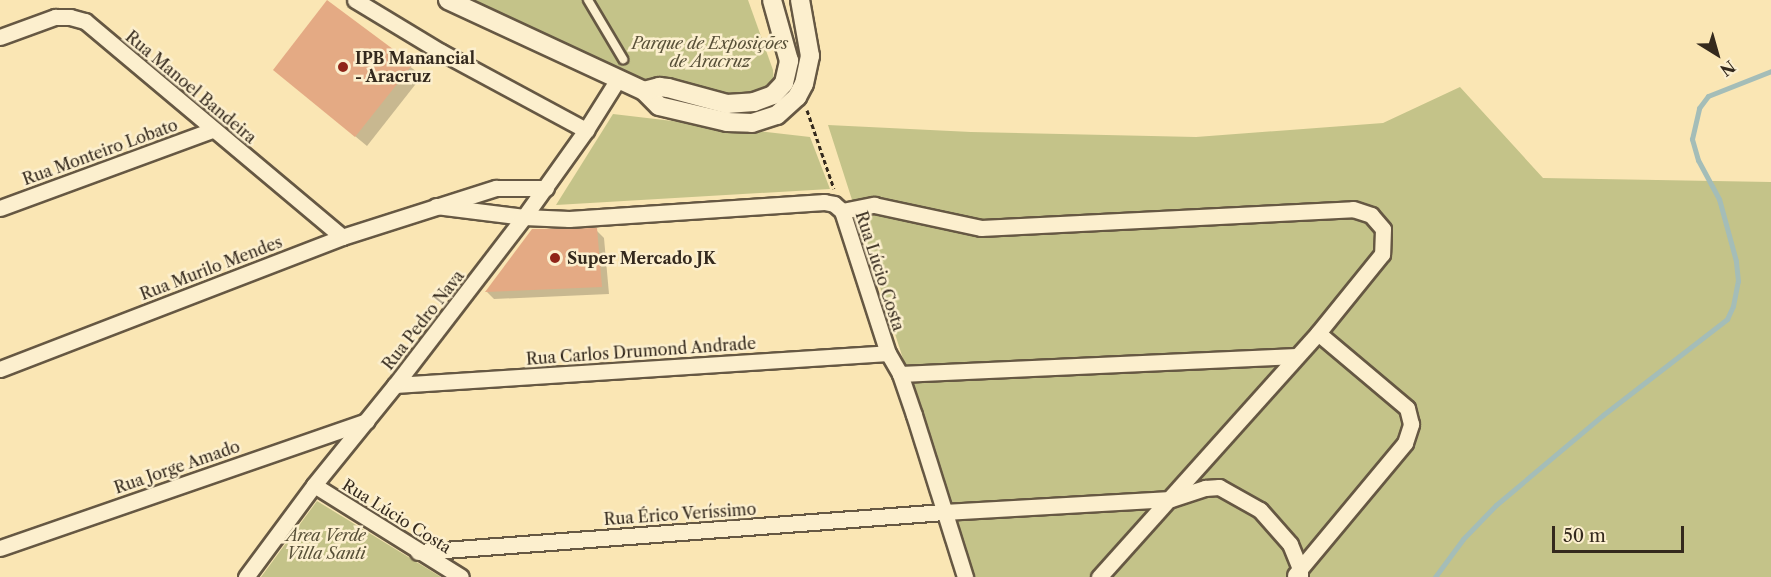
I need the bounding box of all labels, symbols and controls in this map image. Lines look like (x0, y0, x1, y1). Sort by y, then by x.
north arrow (1687, 24, 1747, 84)
street label: Rua Manoel Bandeira (122, 27, 260, 147)
park label: Parque de Exposições de Aracruz (632, 33, 788, 71)
place label: IPB Manancial - Aracruz (355, 48, 475, 86)
text: N (1716, 56, 1739, 81)
marker: IPB Manancial - Aracruz (336, 60, 350, 74)
street label: Rua Monteiro Lobato (20, 115, 180, 189)
street label: Rua Lúcio Costa (852, 209, 908, 333)
street label: Rua Murilo Mendes (137, 232, 285, 304)
place label: Super Mercado JK (567, 248, 716, 268)
marker: Super Mercado JK (548, 251, 562, 265)
street label: Rua Pedro Nava (378, 266, 468, 374)
street label: Rua Carlos Drumond Andrade (525, 333, 757, 369)
street label: Rua Jorge Amado (111, 436, 243, 498)
street label: Rua Lúcio Costa (339, 475, 455, 557)
street label: Rua Érico Veríssimo (603, 499, 757, 529)
scale bar (1555, 514, 1687, 552)
park label: Area Verde Villa Santi (286, 525, 366, 563)
text: 50 m (1563, 525, 1606, 547)

